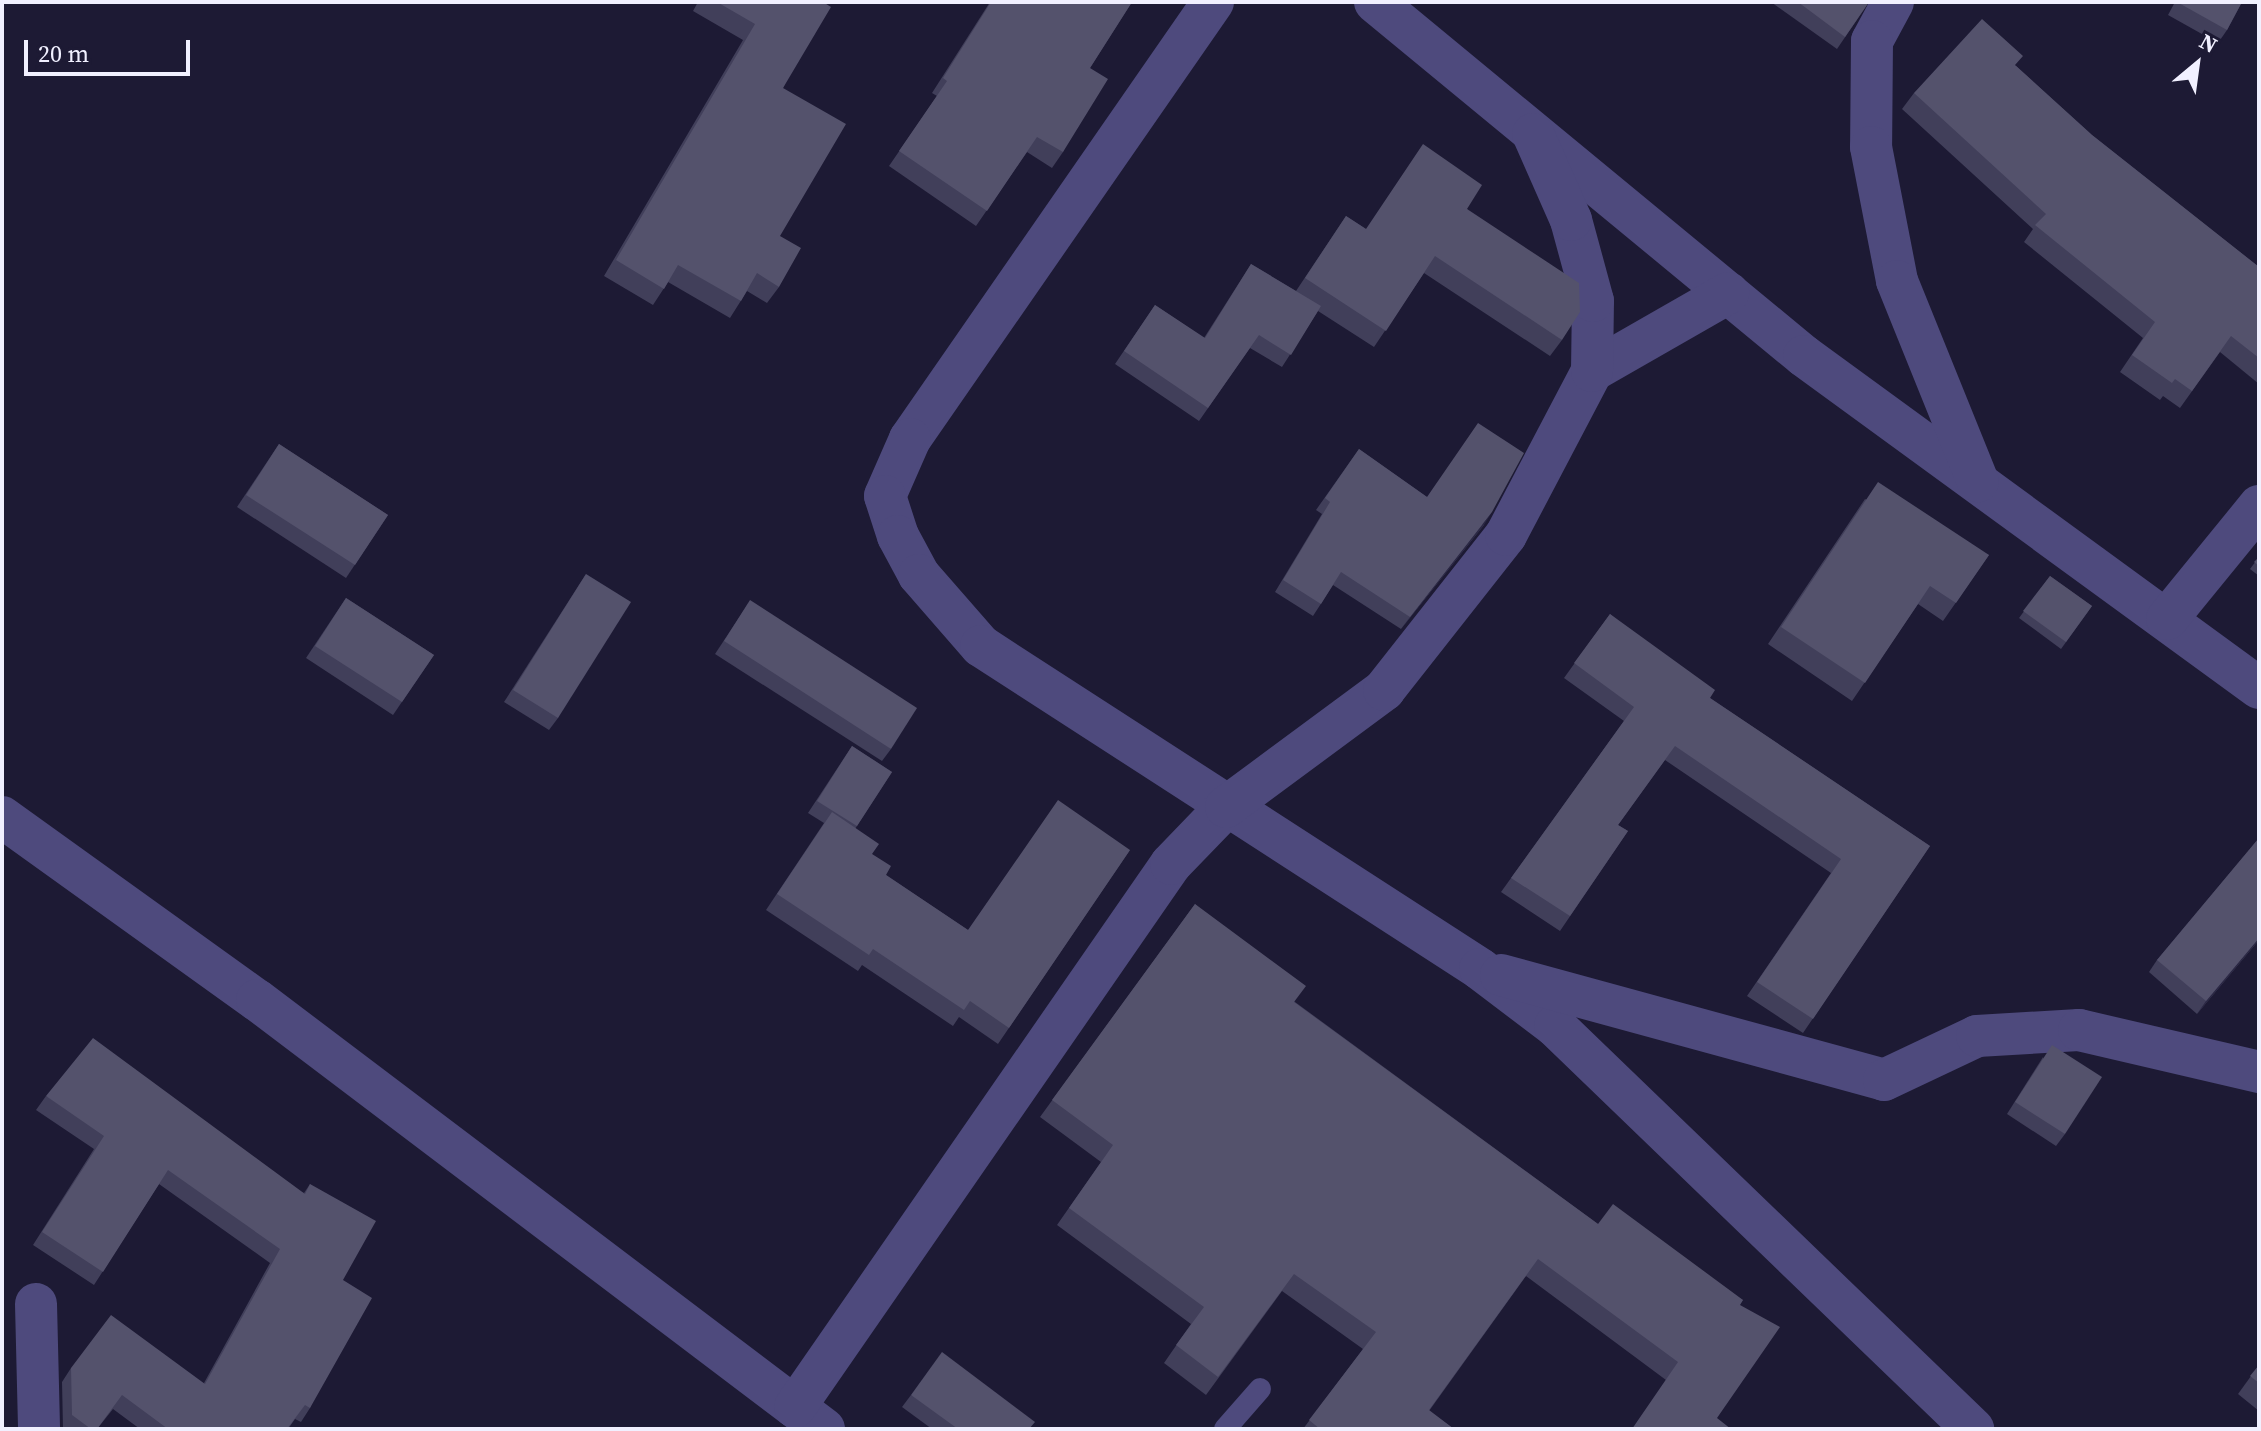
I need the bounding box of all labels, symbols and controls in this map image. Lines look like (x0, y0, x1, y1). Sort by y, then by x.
scale bar (28, 24, 194, 74)
north arrow (2157, 24, 2237, 104)
text: N (2194, 26, 2223, 60)
text: 20 m (38, 37, 89, 70)

